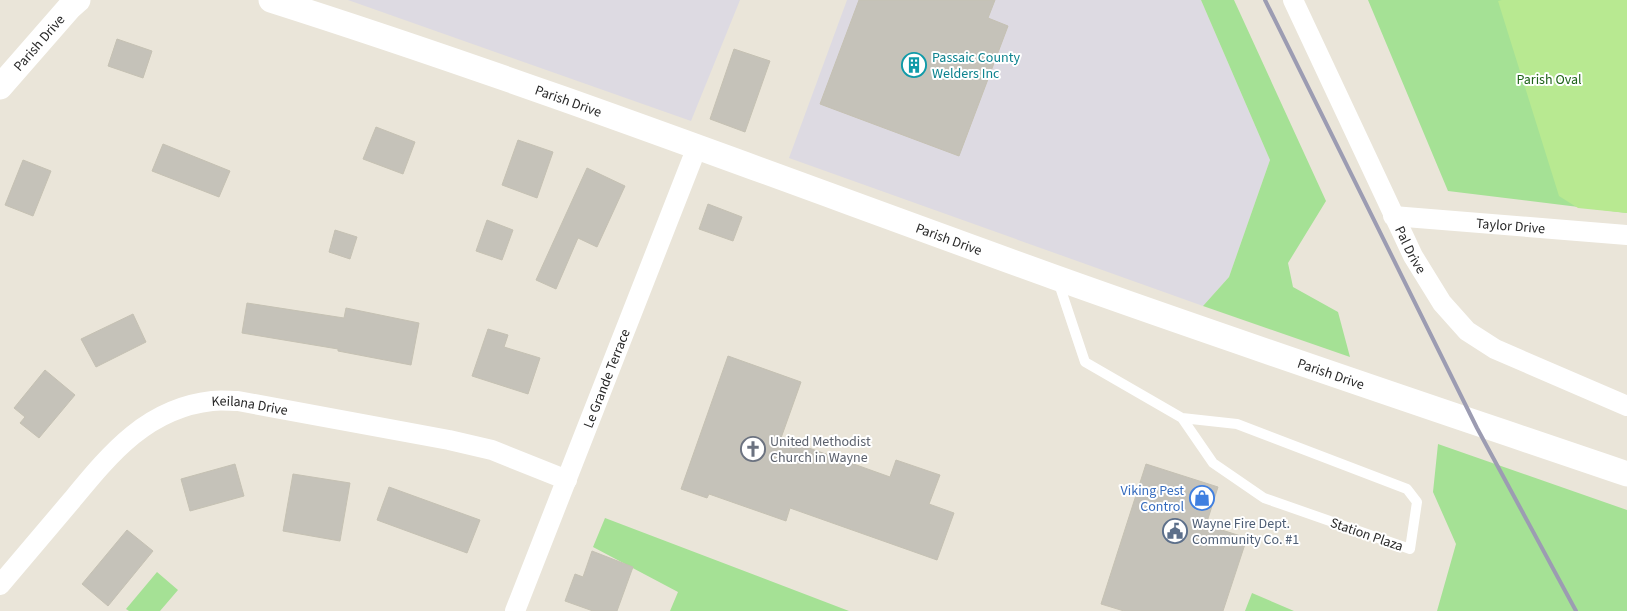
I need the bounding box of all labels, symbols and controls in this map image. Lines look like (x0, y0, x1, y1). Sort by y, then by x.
street label: Parish Drive (9, 10, 70, 76)
place label: Passaic County Welders Inc (932, 48, 1020, 84)
building icon: Passaic County Welders Inc (901, 52, 927, 78)
park label: Parish Oval (1516, 70, 1582, 90)
street label: Parish Drive (532, 81, 604, 123)
street label: Taylor Drive (1475, 214, 1546, 239)
street label: Parish Drive (913, 219, 985, 261)
street label: Pal Drive (1389, 223, 1431, 278)
street label: Le Grande Terrace (579, 326, 636, 431)
street label: Parish Drive (1295, 354, 1367, 395)
street label: Keilana Drive (211, 391, 289, 421)
place label: United Methodist Church in Wayne (770, 432, 871, 468)
church icon: United Methodist Church in Wayne (740, 436, 766, 462)
place label: Viking Pest Control (1121, 481, 1184, 517)
shop icon: Viking Pest Control (1189, 485, 1215, 511)
street label: Station Plaza (1328, 513, 1406, 557)
place label: Wayne Fire Dept. Community Co. #1 (1192, 514, 1299, 550)
public building icon: Wayne Fire Dept. Community Co. #1 (1162, 518, 1188, 544)

